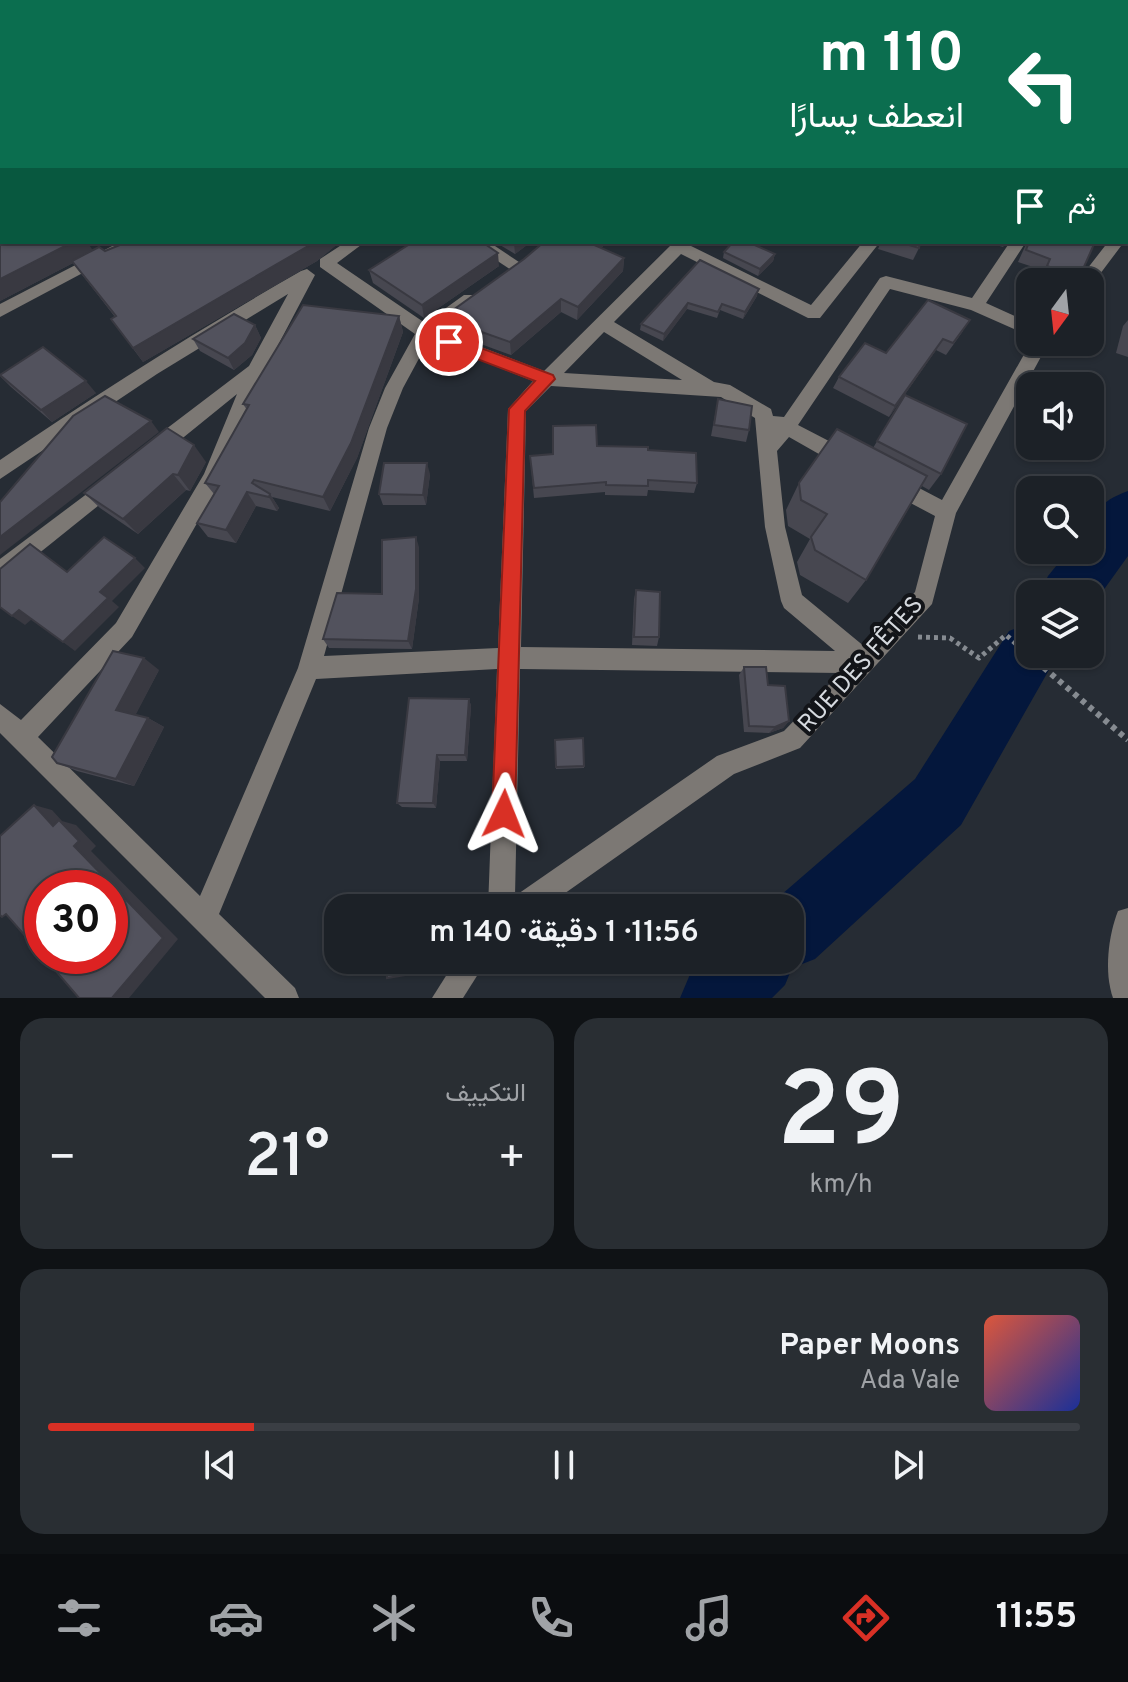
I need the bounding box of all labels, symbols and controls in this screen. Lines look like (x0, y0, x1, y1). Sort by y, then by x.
text: 110 m (819, 21, 964, 91)
icon: left (992, 32, 1096, 136)
text: انعطف يسارًا (789, 95, 964, 141)
icon: arrive (1008, 184, 1052, 228)
text: ثم (1068, 188, 1096, 225)
north arrow (1016, 268, 1104, 356)
map controls (1016, 268, 1104, 668)
pin (415, 308, 483, 376)
icon: arrive (427, 320, 471, 364)
button: sound (1016, 372, 1104, 460)
button: search (1016, 476, 1104, 564)
button: layers (1016, 580, 1104, 668)
street label: RUE DES FÊTES (791, 590, 931, 740)
position arrow (462, 772, 546, 856)
speed limit sign: 30 (24, 870, 128, 974)
text: 11:56 · 1 دقيقة · 140 m (429, 915, 699, 952)
text: 29 (777, 1051, 905, 1183)
text: التكييف (445, 1078, 526, 1111)
text: 21° (245, 1122, 330, 1198)
text: − (48, 1132, 76, 1188)
text: + (498, 1132, 526, 1188)
text: km/h (809, 1169, 873, 1202)
text: Paper Moons (780, 1328, 960, 1365)
text: Ada Vale (860, 1365, 960, 1398)
icon: previous (198, 1443, 242, 1487)
icon: pause (542, 1443, 586, 1487)
icon: next (886, 1443, 930, 1487)
icon: filters (51, 1590, 107, 1646)
icon: car (208, 1590, 264, 1646)
icon: climate (366, 1590, 422, 1646)
icon: phone (523, 1590, 579, 1646)
icon: music (681, 1590, 737, 1646)
icon: directions (838, 1590, 894, 1646)
text: 11:55 (996, 1595, 1077, 1641)

